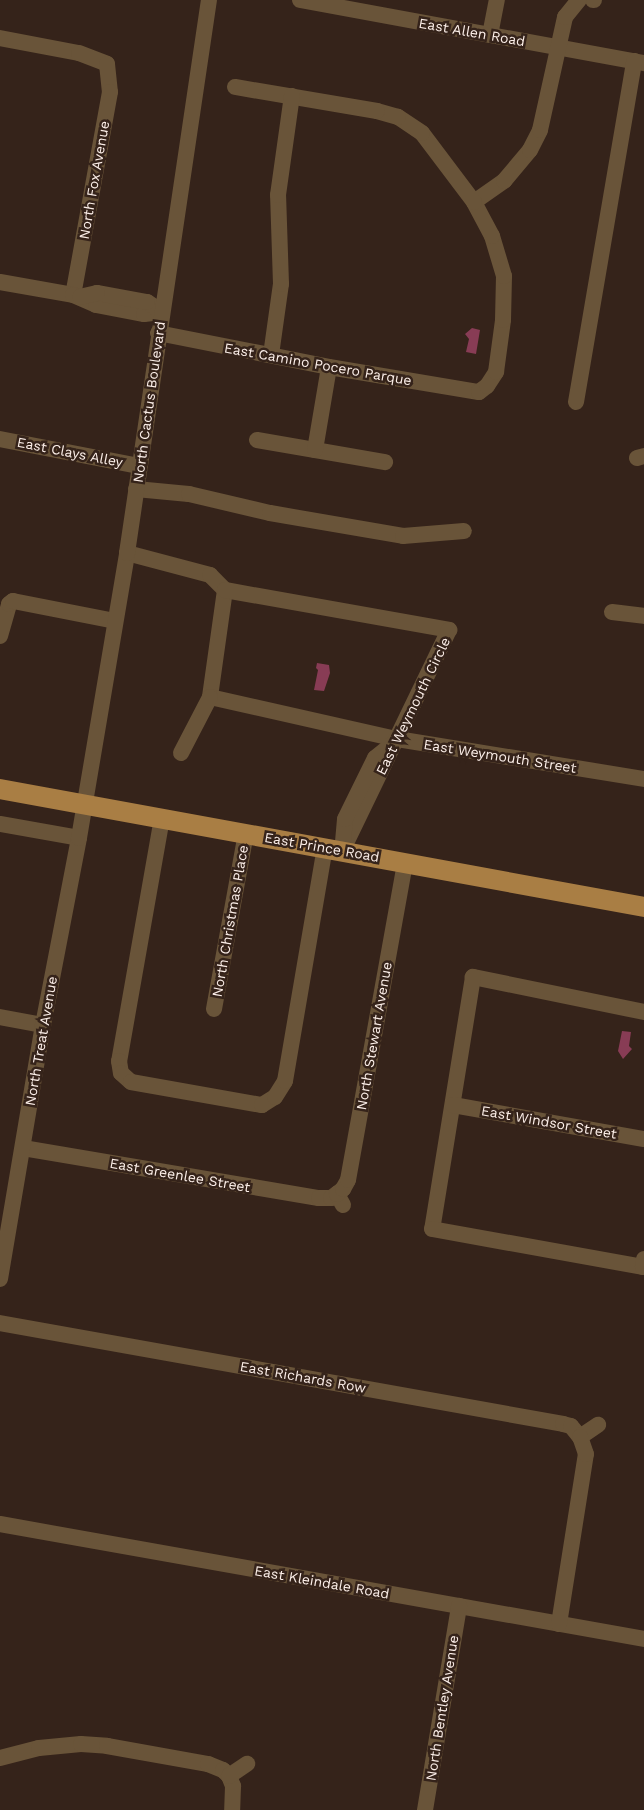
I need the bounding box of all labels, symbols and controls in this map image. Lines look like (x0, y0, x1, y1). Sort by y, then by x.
street label: East Allen Road (417, 14, 527, 50)
street label: North Fox Avenue (75, 119, 113, 241)
street label: North Cactus Boulevard (129, 320, 169, 484)
street label: East Camino Pocero Parque (223, 339, 413, 389)
street label: East Clays Alley (15, 433, 125, 471)
street label: East Weymouth Circle (372, 634, 454, 778)
street label: East Weymouth Street (422, 736, 578, 776)
street label: East Prince Road (263, 829, 381, 865)
street label: North Christmas Place (208, 844, 252, 998)
street label: North Stewart Avenue (353, 960, 395, 1112)
street label: North Treat Avenue (21, 975, 61, 1107)
street label: East Windsor Street (480, 1102, 618, 1142)
street label: East Greenlee Street (108, 1154, 252, 1196)
street label: East Richards Row (239, 1358, 367, 1396)
street label: East Kleindale Road (253, 1562, 391, 1602)
street label: North Bentley Avenue (422, 1633, 462, 1783)

